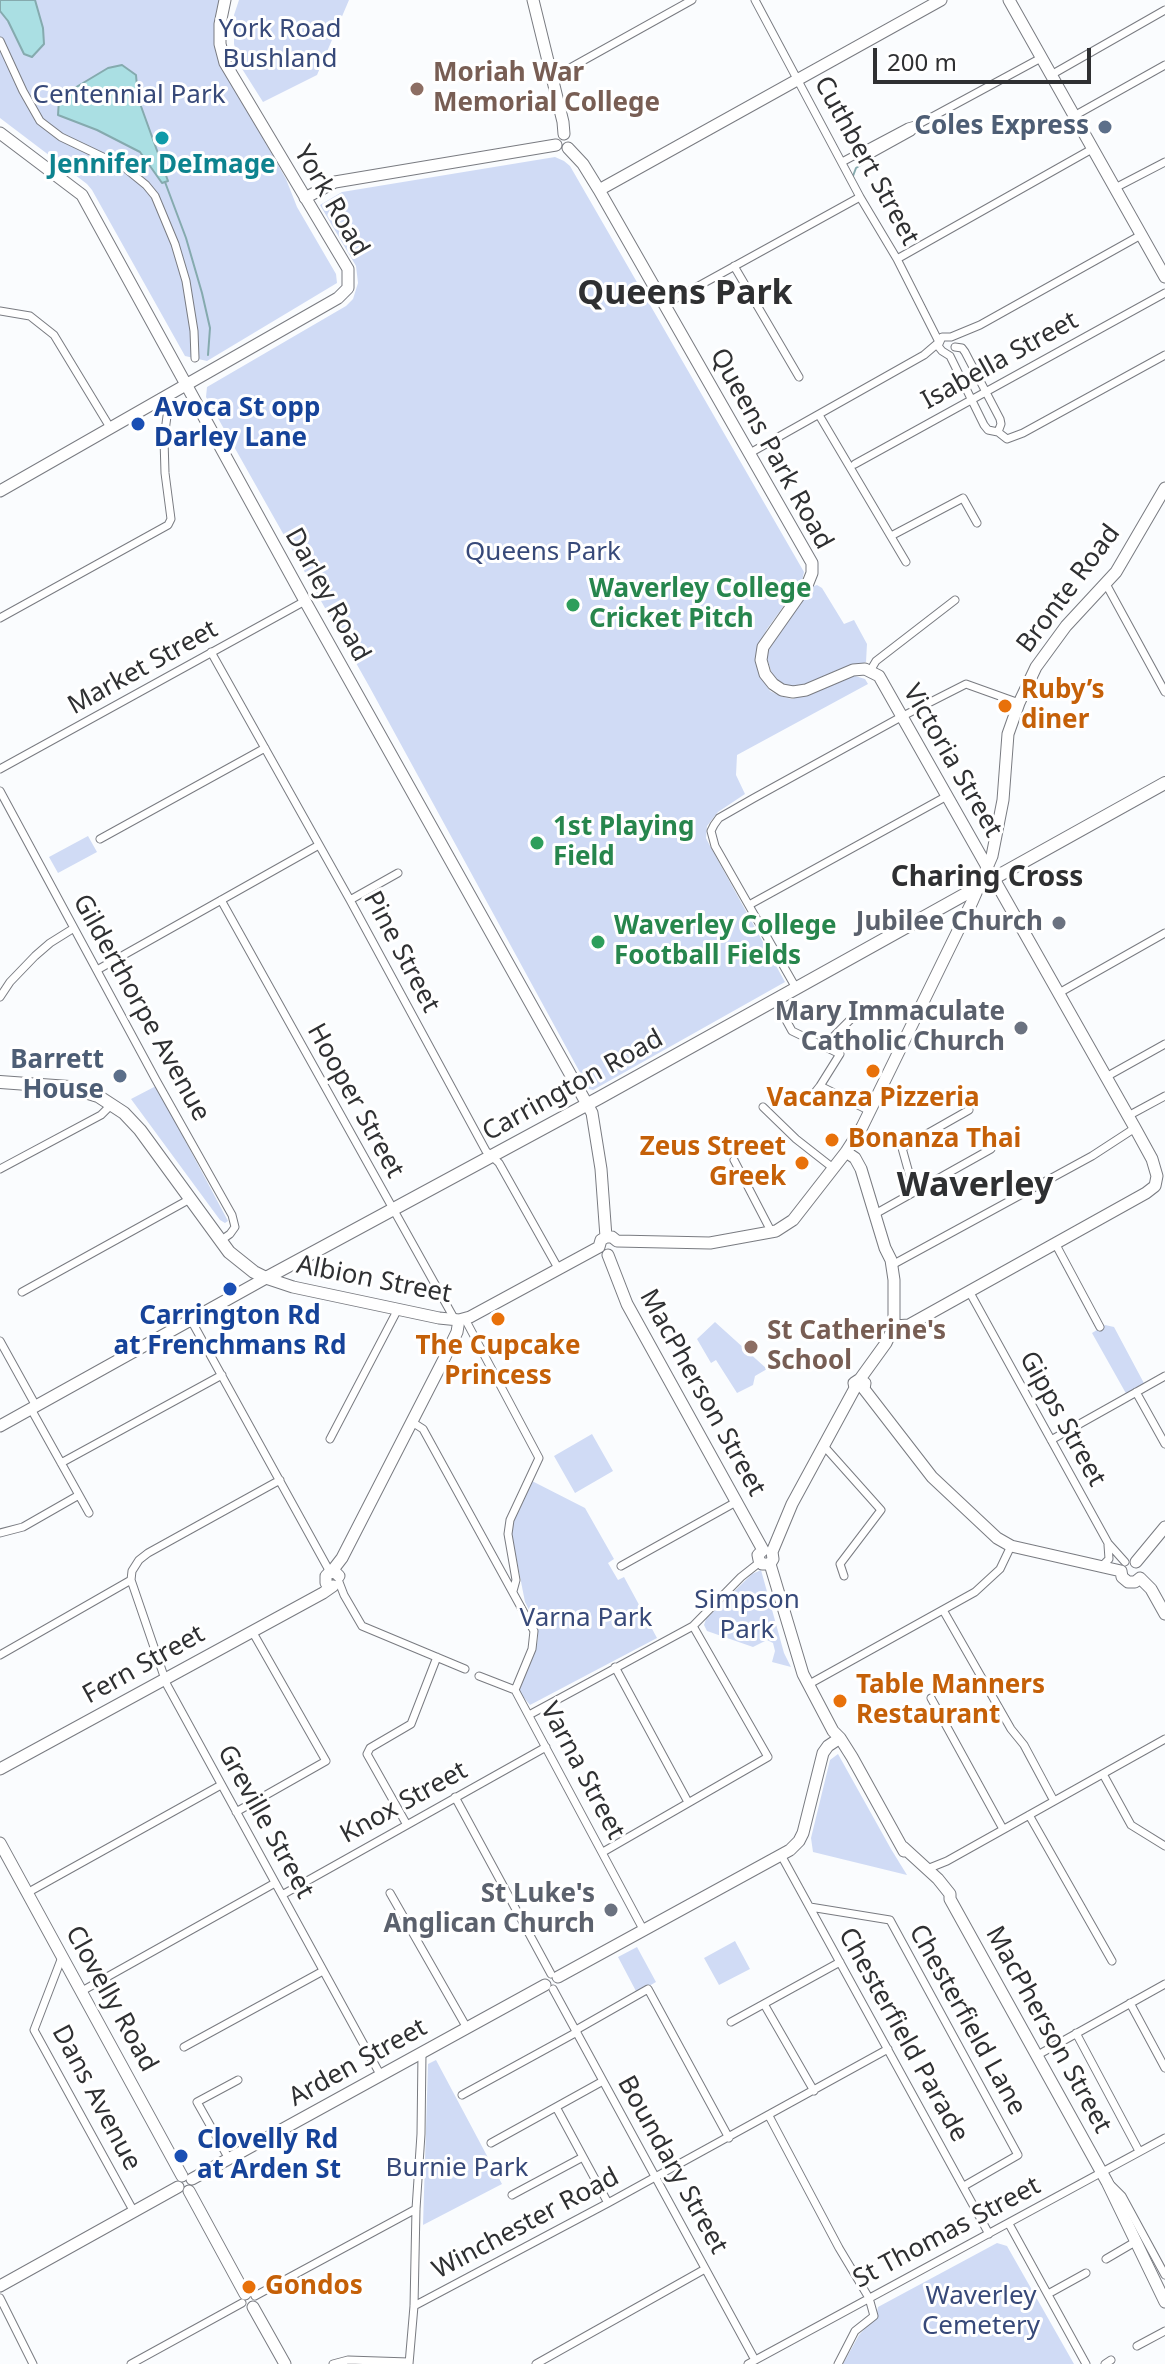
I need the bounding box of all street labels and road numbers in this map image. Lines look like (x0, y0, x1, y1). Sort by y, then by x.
street label: Cuthbert Street (807, 71, 925, 251)
street label: York Road (287, 140, 375, 262)
street label: Isabella Street (916, 305, 1084, 417)
street label: Queens Park Road (703, 343, 839, 555)
street label: Bronte Road (1011, 519, 1127, 659)
street label: Darley Road (278, 523, 376, 667)
street label: Market Street (63, 614, 223, 722)
street label: Victoria Street (896, 679, 1008, 843)
street label: Pine Street (356, 886, 446, 1018)
street label: Gilderthorpe Avenue (66, 889, 216, 1127)
street label: Hooper Street (300, 1018, 410, 1184)
street label: Carrington Road (477, 1023, 669, 1149)
street label: Albion Street (294, 1250, 454, 1310)
street label: MacPherson Street (632, 1284, 772, 1502)
street label: Gipps Street (1012, 1346, 1112, 1492)
street label: Fern Street (78, 1619, 210, 1711)
street label: Varna Street (533, 1697, 631, 1845)
street label: Greville Street (210, 1740, 320, 1904)
street label: Knox Street (335, 1755, 473, 1851)
street label: Chesterfield Lane (902, 1919, 1032, 2121)
street label: Clovelly Road (58, 1921, 164, 2077)
street label: MacPherson Street (978, 1921, 1118, 2139)
street label: Chesterfield Parade (831, 1923, 975, 2147)
street label: Arden Street (284, 2012, 432, 2114)
street label: Dans Avenue (45, 2020, 147, 2176)
street label: Boundary Street (610, 2071, 734, 2259)
street label: Winchester Road (427, 2162, 625, 2286)
street label: St Thomas Street (848, 2171, 1046, 2295)

